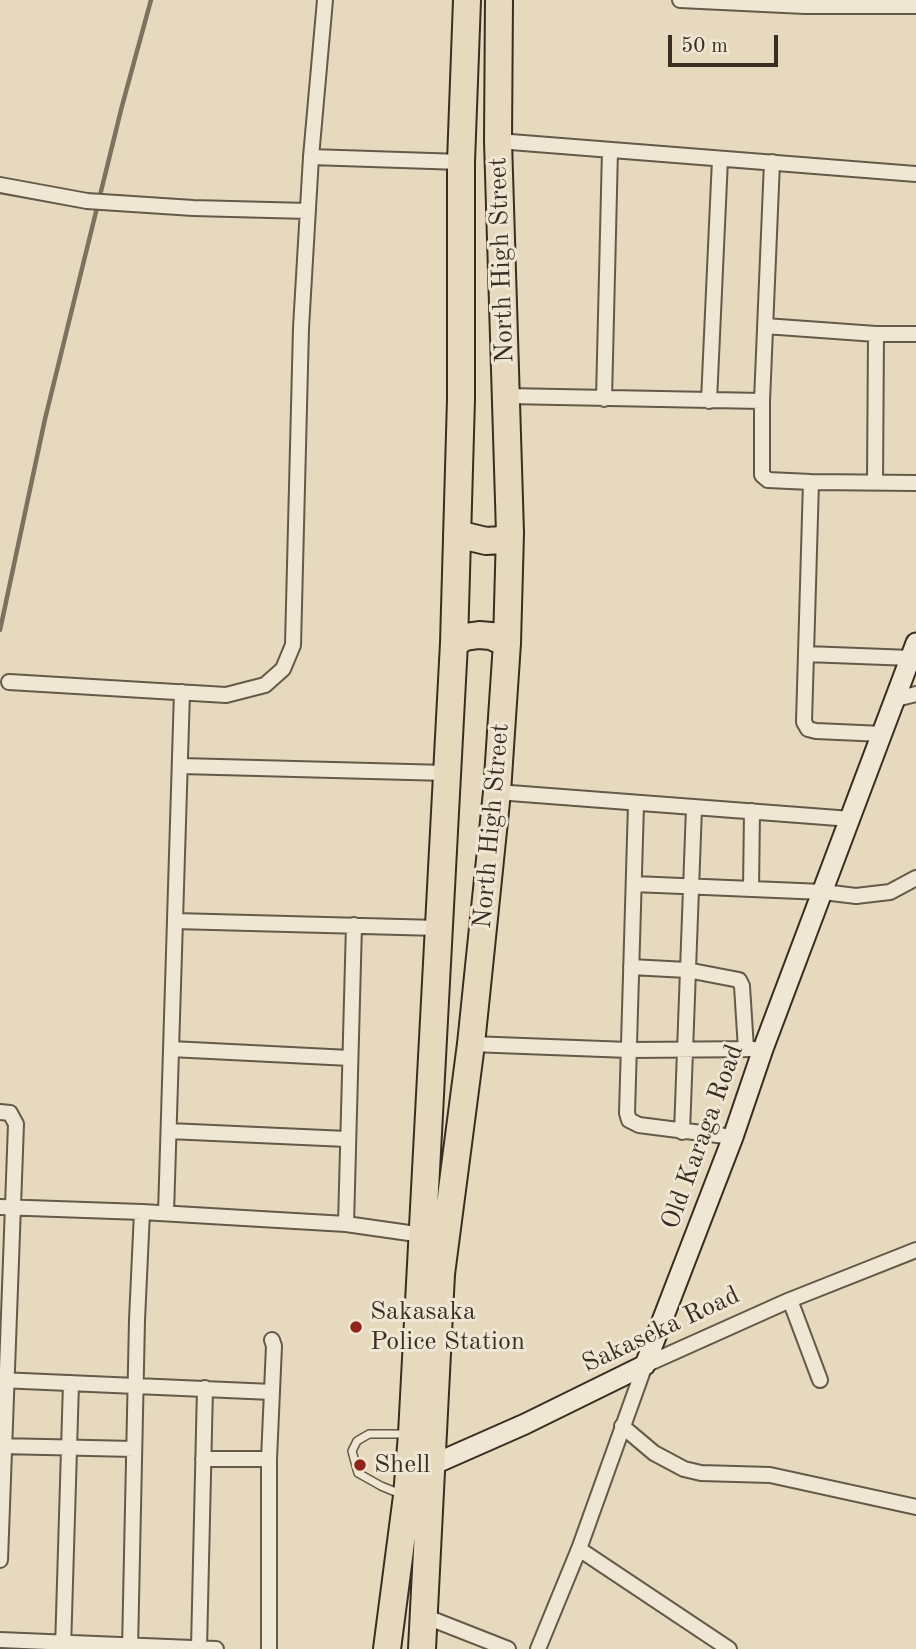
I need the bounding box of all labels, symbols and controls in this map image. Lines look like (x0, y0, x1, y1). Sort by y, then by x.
scale bar (671, 21, 781, 65)
text: 50 m (681, 36, 728, 57)
street label: North High Street (483, 157, 521, 363)
street label: North High Street (467, 722, 517, 930)
street label: Old Karaga Road (655, 1040, 751, 1234)
street label: Sakaseka Road (577, 1280, 745, 1380)
place label: Sakasaka Police Station (370, 1296, 525, 1358)
marker: Sakasaka Police Station (348, 1319, 364, 1335)
place label: Shell (374, 1449, 430, 1481)
marker: Shell (352, 1457, 368, 1473)

